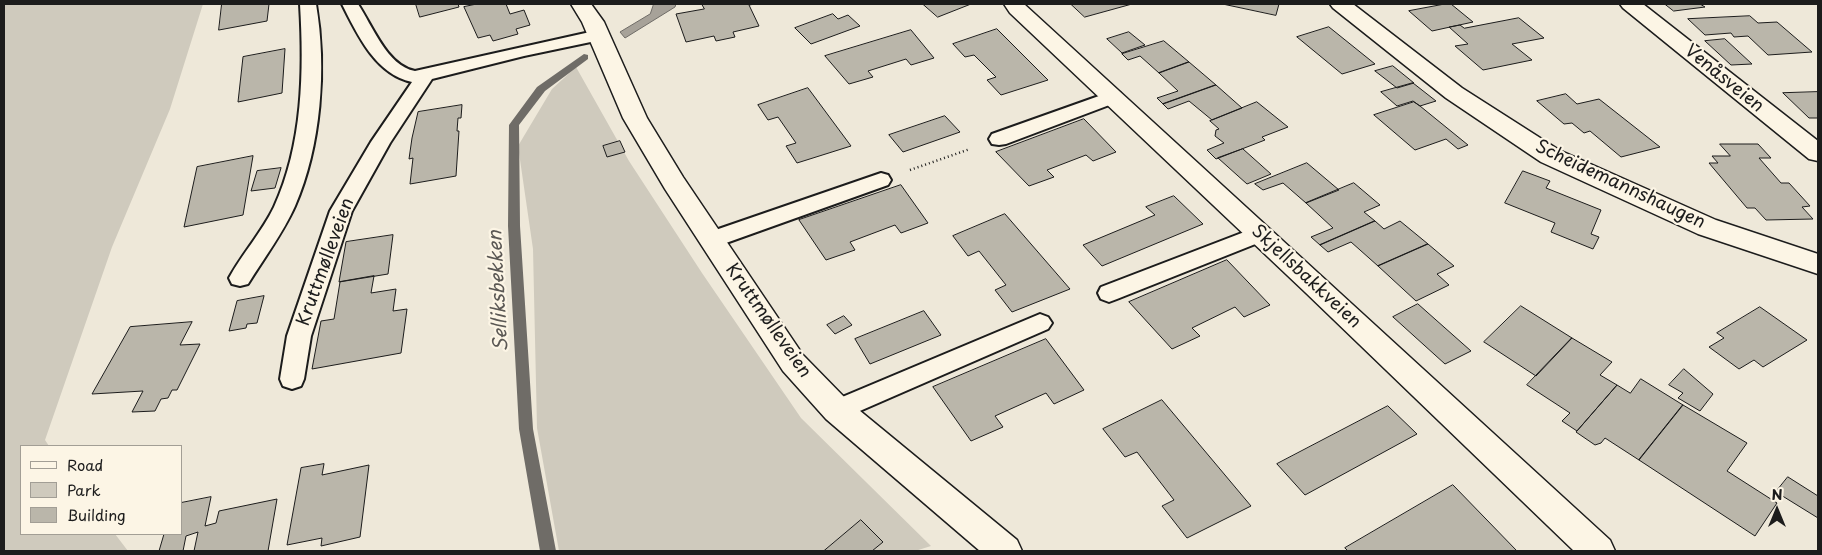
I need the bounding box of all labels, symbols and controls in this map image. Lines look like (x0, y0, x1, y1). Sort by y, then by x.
street label: Venåsveien (1680, 41, 1768, 117)
street label: Scheidemannshaugen (1531, 136, 1709, 234)
street label: Kruttmølleveien (293, 195, 359, 329)
street label: Skjellsbakkveien (1247, 221, 1365, 333)
water label: Selliksbekken (484, 230, 514, 352)
street label: Kruttmølleveien (721, 260, 815, 382)
legend (20, 445, 182, 535)
text: Road (67, 453, 103, 476)
text: Park (67, 478, 101, 501)
text: N (1771, 484, 1783, 505)
north arrow (1752, 485, 1802, 535)
text: Building (67, 503, 126, 526)

